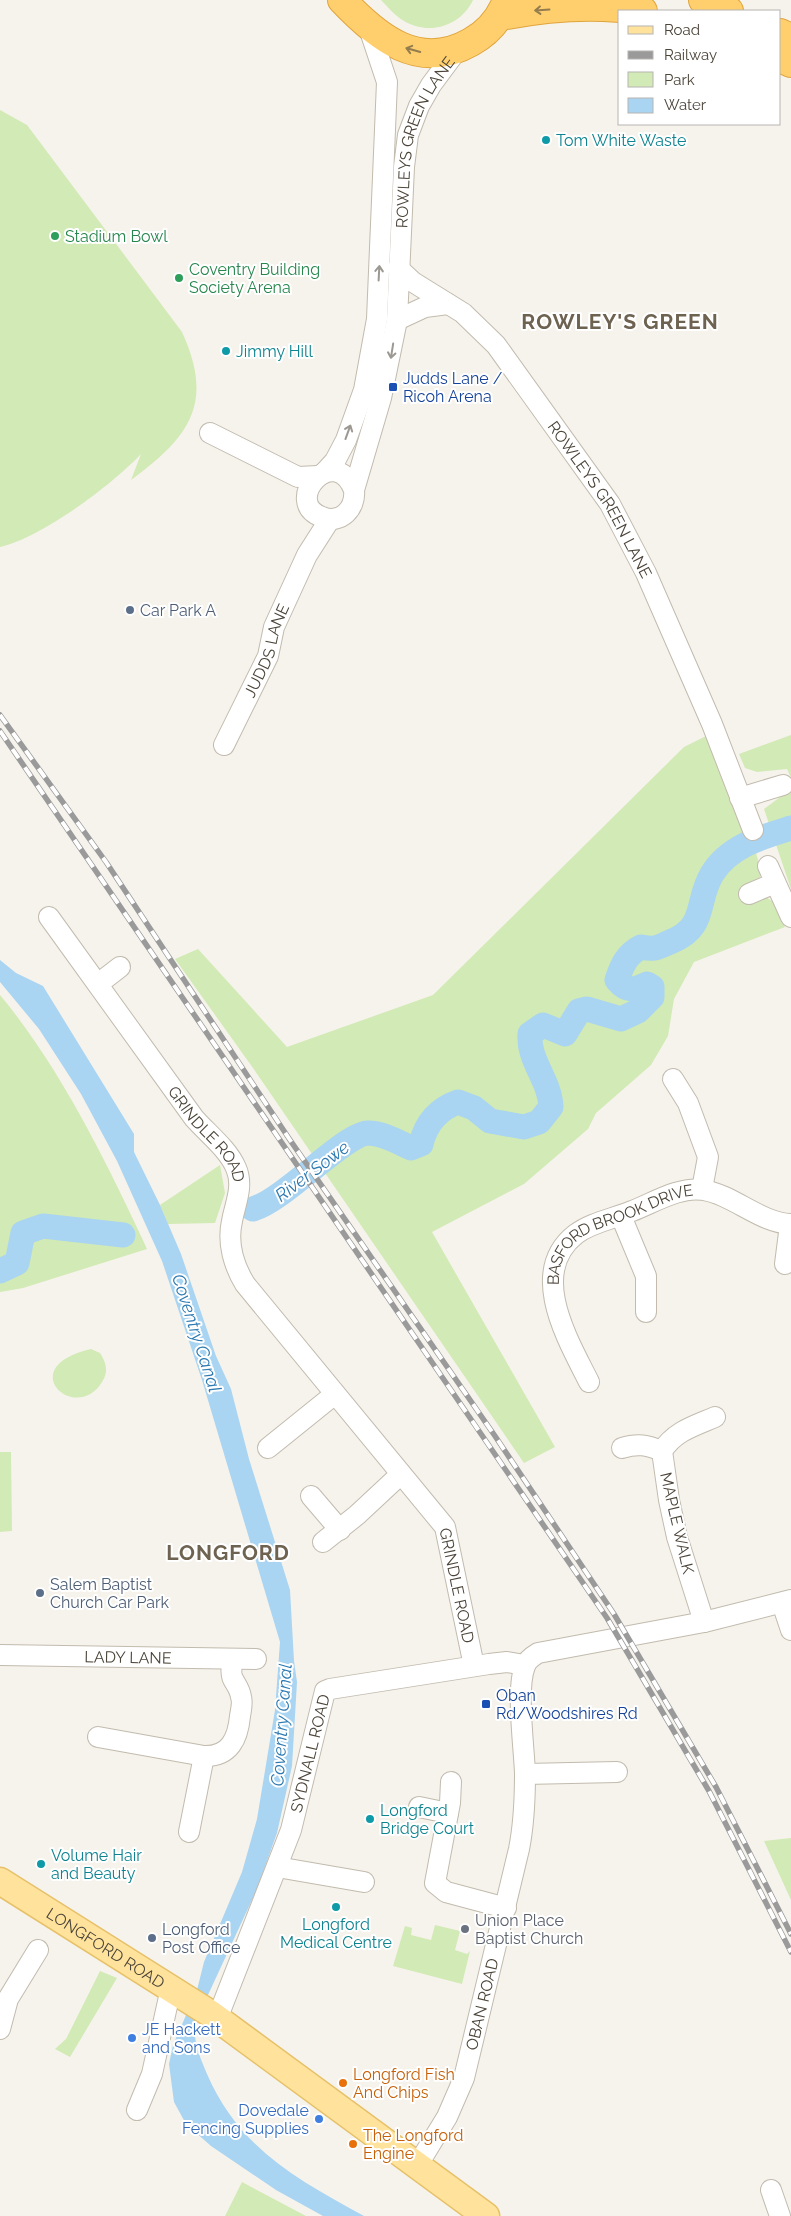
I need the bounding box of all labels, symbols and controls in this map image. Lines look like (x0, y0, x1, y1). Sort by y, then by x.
one-way arrow (535, 5, 551, 14)
legend (618, 10, 781, 125)
text: Road (664, 21, 700, 39)
one-way arrow (405, 45, 421, 54)
text: Railway (664, 46, 717, 64)
street label: ROWLEYS GREEN LANE (392, 53, 459, 229)
text: Park (664, 71, 695, 89)
text: Water (664, 96, 707, 114)
place label: Tom White Waste (556, 131, 686, 150)
marker: Tom White Waste (540, 134, 552, 146)
place label: Stadium Bowl (65, 227, 168, 246)
marker: Stadium Bowl (49, 230, 61, 242)
place label: Coventry Building Society Arena (189, 260, 320, 297)
one-way arrow (375, 265, 384, 281)
marker: Coventry Building Society Arena (173, 272, 185, 284)
district label: ROWLEY'S GREEN (521, 309, 719, 334)
place label: Jimmy Hill (236, 342, 313, 361)
one-way arrow (386, 343, 396, 359)
marker: Jimmy Hill (220, 345, 232, 357)
place label: Judds Lane / Ricoh Arena (403, 369, 503, 406)
marker: Judds Lane / Ricoh Arena (387, 381, 399, 393)
street label: ROWLEYS GREEN LANE (544, 417, 656, 581)
one-way arrow (344, 424, 353, 440)
place label: Car Park A (140, 601, 216, 620)
street label: JUDDS LANE (240, 601, 293, 700)
marker: Car Park A (124, 604, 136, 616)
street label: GRINDLE ROAD (164, 1082, 249, 1183)
water label: River Sowe (271, 1136, 353, 1206)
street label: BASFORD BROOK DRIVE (543, 1180, 694, 1285)
water label: Coventry Canal (168, 1271, 226, 1395)
street label: MAPLE WALK (656, 1470, 698, 1576)
street label: GRINDLE ROAD (436, 1526, 478, 1645)
district label: LONGFORD (166, 1540, 290, 1565)
place label: Salem Baptist Church Car Park (50, 1575, 170, 1612)
marker: Salem Baptist Church Car Park (34, 1587, 46, 1599)
street label: LADY LANE (84, 1647, 172, 1667)
water label: Coventry Canal (266, 1663, 296, 1787)
place label: Oban Rd/Woodshires Rd (496, 1686, 638, 1723)
street label: SYDNALL ROAD (286, 1692, 333, 1814)
marker: Oban Rd/Woodshires Rd (480, 1698, 492, 1710)
place label: Longford Bridge Court (380, 1801, 475, 1838)
marker: Longford Bridge Court (364, 1813, 376, 1825)
place label: Volume Hair and Beauty (51, 1846, 142, 1883)
marker: Volume Hair and Beauty (35, 1858, 47, 1870)
marker: Longford Medical Centre (330, 1901, 342, 1913)
street label: LONGFORD ROAD (43, 1903, 168, 1992)
place label: Union Place Baptist Church (475, 1911, 583, 1948)
place label: Longford Medical Centre (280, 1915, 392, 1952)
place label: Longford Post Office (162, 1920, 240, 1957)
marker: Union Place Baptist Church (459, 1923, 471, 1935)
marker: Longford Post Office (146, 1932, 158, 1944)
street label: OBAN ROAD (462, 1956, 502, 2052)
place label: JE Hackett and Sons (142, 2020, 221, 2057)
marker: JE Hackett and Sons (126, 2032, 138, 2044)
place label: Longford Fish And Chips (353, 2065, 455, 2102)
marker: Longford Fish And Chips (337, 2077, 349, 2089)
place label: Dovedale Fencing Supplies (182, 2101, 309, 2138)
marker: Dovedale Fencing Supplies (313, 2113, 325, 2125)
place label: The Longford Engine (363, 2126, 463, 2163)
marker: The Longford Engine (347, 2138, 359, 2150)

